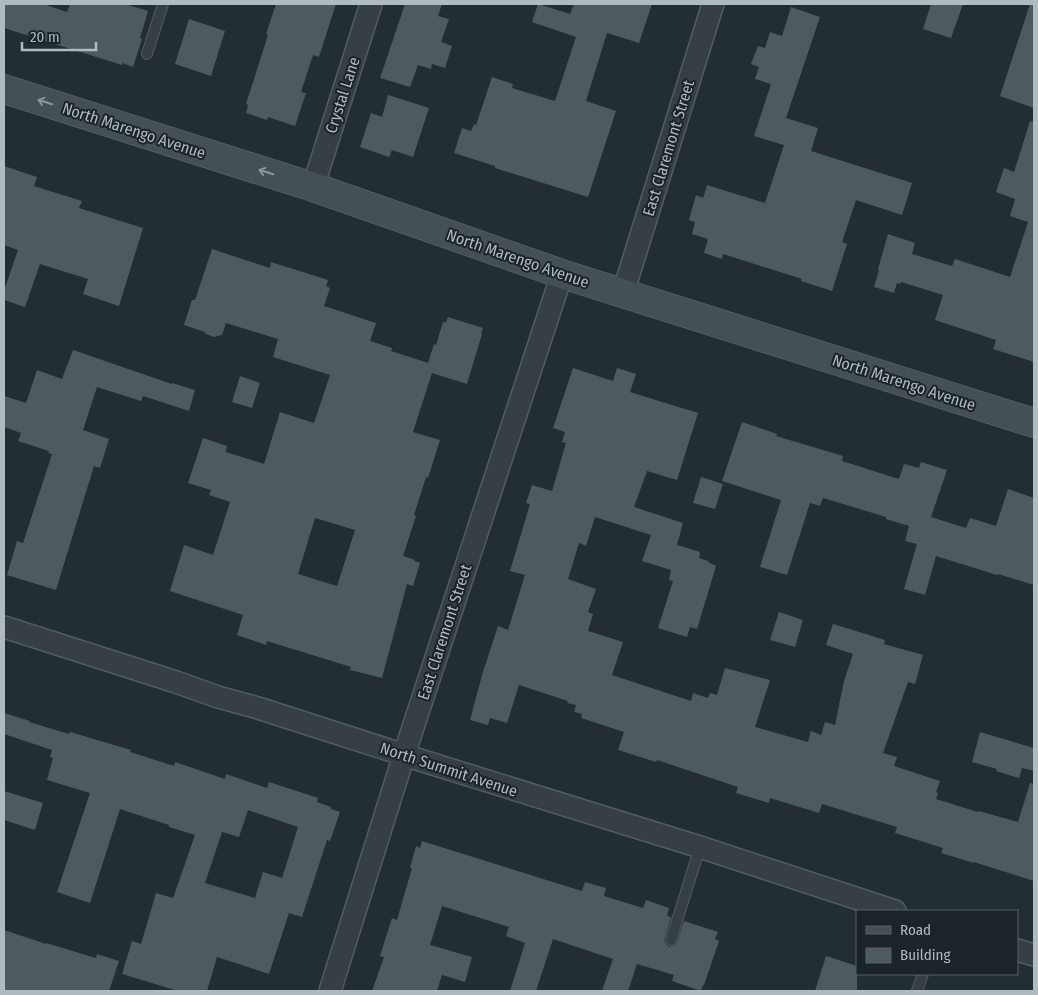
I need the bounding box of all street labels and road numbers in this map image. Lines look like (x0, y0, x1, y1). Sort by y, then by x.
street label: Crystal Lane (321, 54, 364, 136)
street label: East Claremont Street (639, 77, 698, 219)
street label: North Marengo Avenue (60, 98, 208, 163)
street label: North Marengo Avenue (444, 225, 592, 292)
street label: North Marengo Avenue (830, 350, 978, 415)
street label: East Claremont Street (414, 561, 476, 702)
street label: North Summit Avenue (378, 738, 520, 801)

